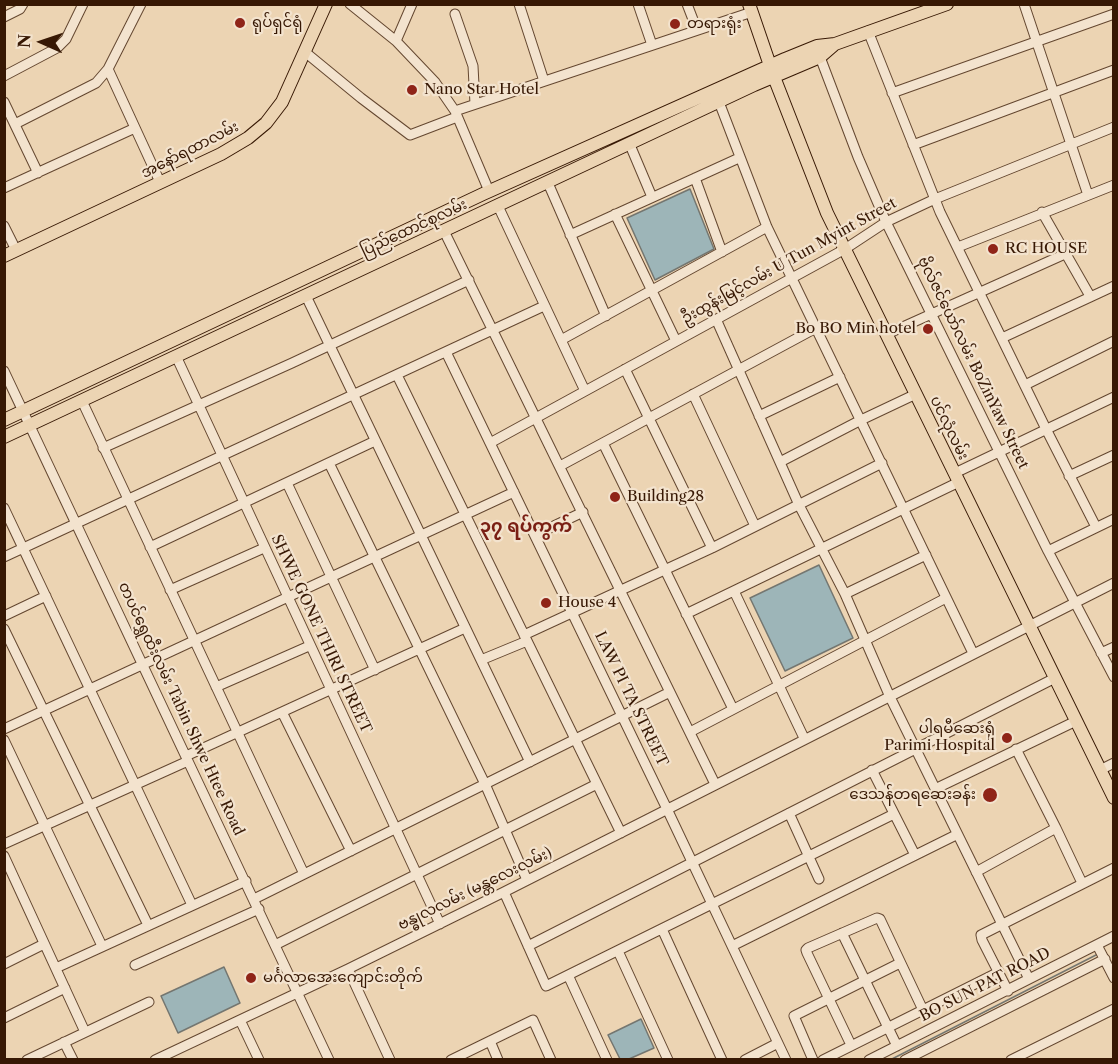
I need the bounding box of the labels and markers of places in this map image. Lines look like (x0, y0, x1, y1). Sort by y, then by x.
place label: ရုပ်ရှင်ရုံ (252, 14, 302, 32)
place label: တရားရုံး (687, 15, 742, 33)
marker: ရုပ်ရှင်ရုံ (233, 16, 247, 30)
marker: တရားရုံး (668, 17, 682, 31)
place label: Nano Star Hotel (424, 81, 539, 99)
marker: Nano Star Hotel (405, 83, 419, 97)
place label: RC HOUSE (1005, 240, 1087, 258)
marker: RC HOUSE (986, 242, 1000, 256)
place label: Bo BO Min hotel (796, 320, 916, 338)
marker: Bo BO Min hotel (921, 322, 935, 336)
place label: Building28 (627, 488, 704, 506)
marker: Building28 (608, 490, 622, 504)
place label: House 4 (558, 594, 617, 612)
marker: House 4 (539, 596, 553, 610)
place label: ပါရမီဆေးရုံ Parimi Hospital (884, 720, 995, 755)
marker: ပါရမီဆေးရုံ Parimi Hospital (1000, 731, 1014, 745)
place label: ဒေသန်တရဆေးခန်း (849, 786, 976, 804)
marker: ဒေသန်တရဆေးခန်း (981, 786, 999, 804)
place label: မင်္ဂလာအေးကျောင်းတိုက် (263, 969, 423, 987)
marker: မင်္ဂလာအေးကျောင်းတိုက် (244, 971, 258, 985)

